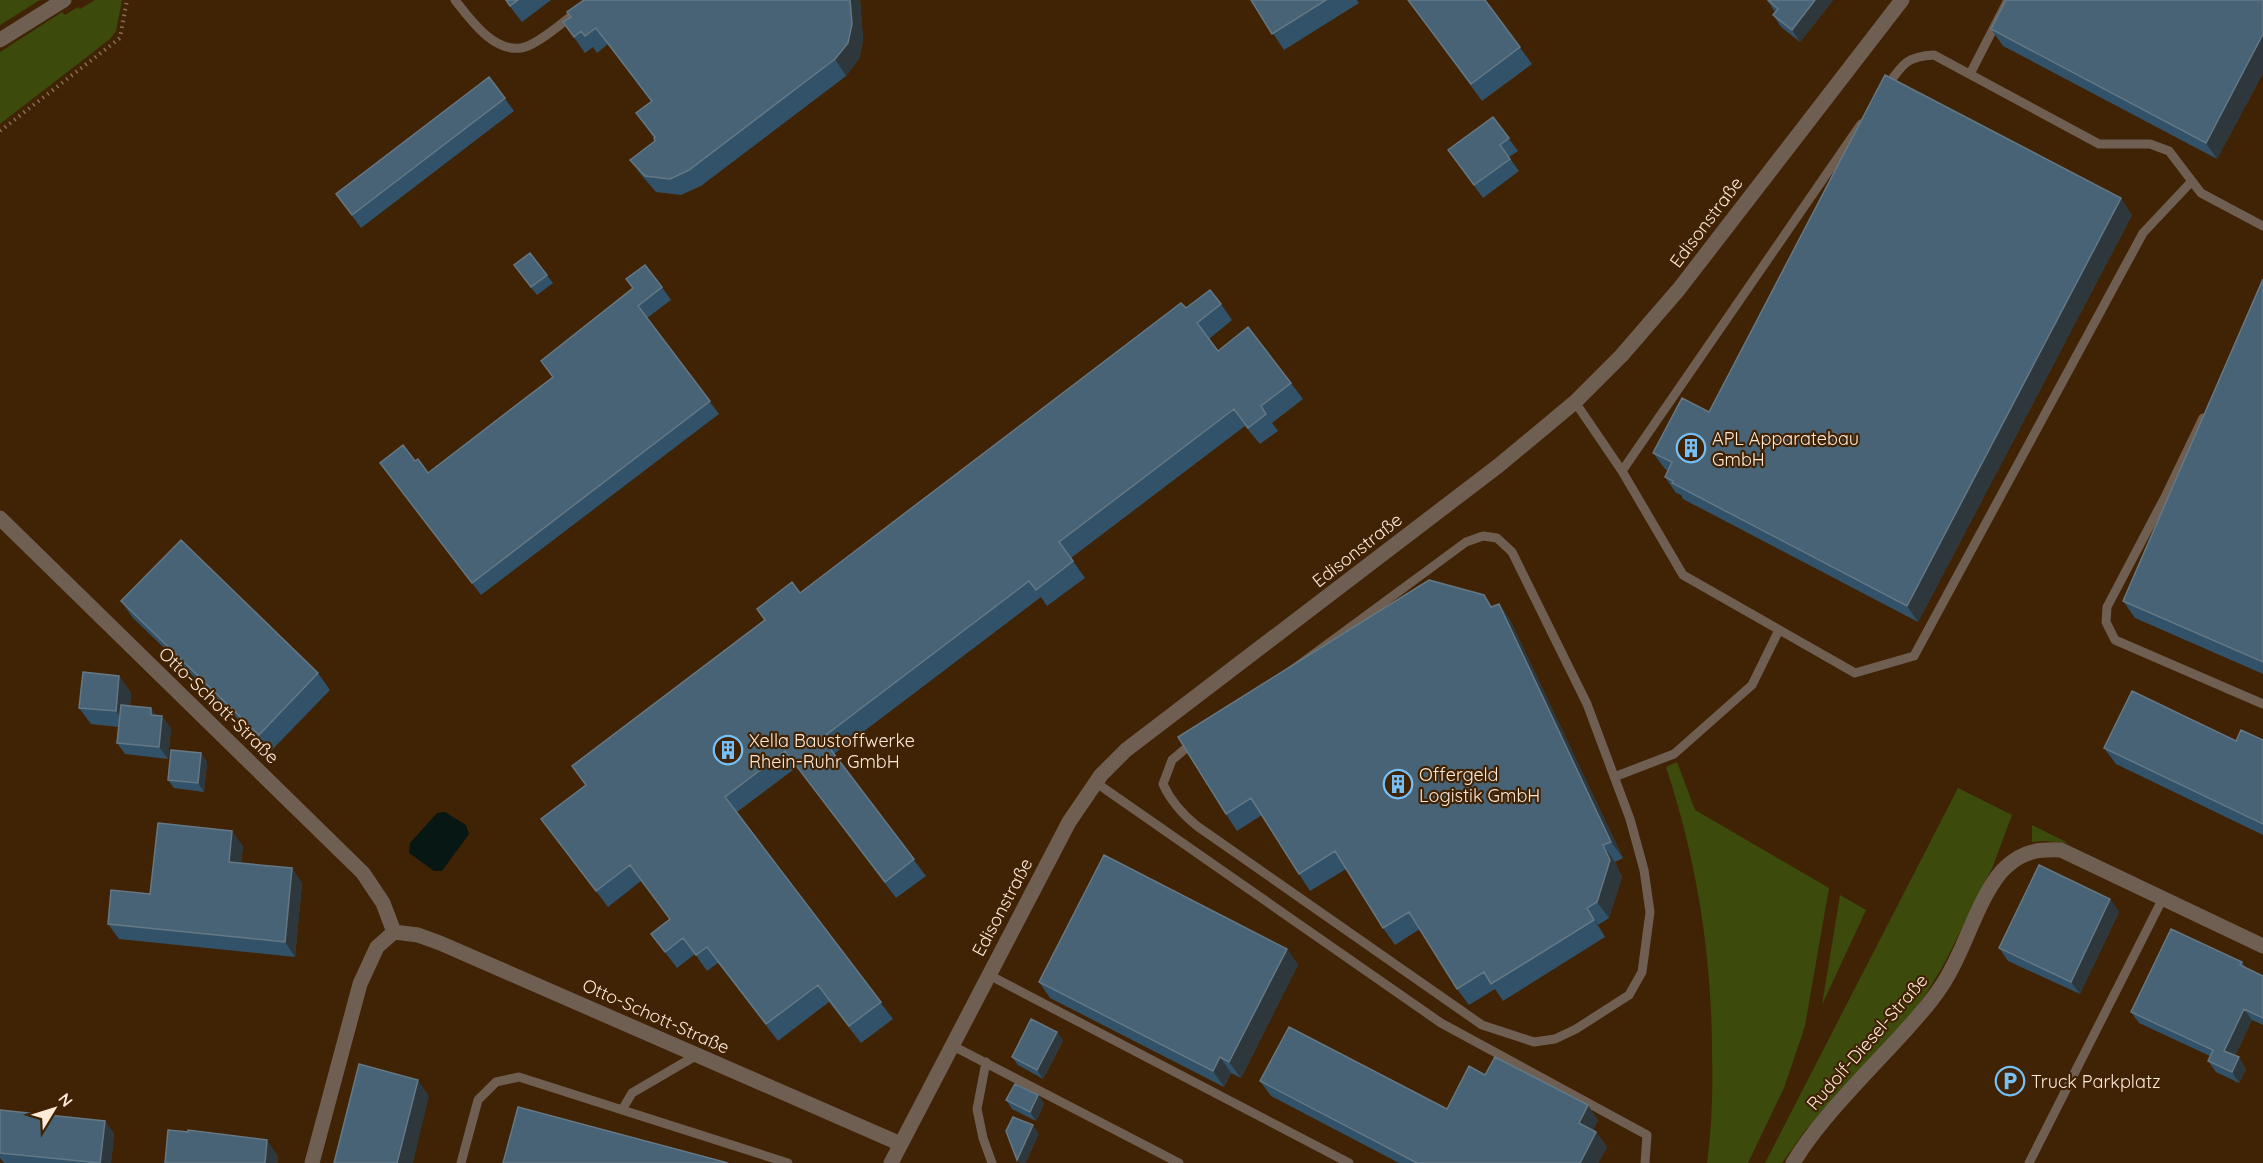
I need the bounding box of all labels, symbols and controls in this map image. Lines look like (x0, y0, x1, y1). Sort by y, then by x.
street label: Edisonstraße (1664, 172, 1748, 272)
place label: APL Apparatebau GmbH (1712, 427, 1859, 471)
building icon: APL Apparatebau GmbH (1675, 432, 1707, 464)
street label: Edisonstraße (1307, 508, 1407, 592)
street label: Otto-Schott-Straße (154, 642, 284, 768)
place label: Xella Baustoffwerke Rhein-Ruhr GmbH (749, 729, 915, 773)
building icon: Xella Baustoffwerke Rhein-Ruhr GmbH (712, 734, 744, 766)
place label: Offergeld Logistik GmbH (1419, 763, 1540, 807)
building icon: Offergeld Logistik GmbH (1382, 768, 1414, 800)
street label: Edisonstraße (967, 854, 1037, 960)
street label: Rudolf-Diesel-Straße (1802, 969, 1932, 1115)
street label: Otto-Schott-Straße (579, 973, 733, 1059)
parking icon: Truck Parkplatz (1994, 1065, 2026, 1097)
place label: Truck Parkplatz (2031, 1070, 2161, 1093)
north arrow (24, 1079, 84, 1139)
text: N (54, 1089, 77, 1111)

